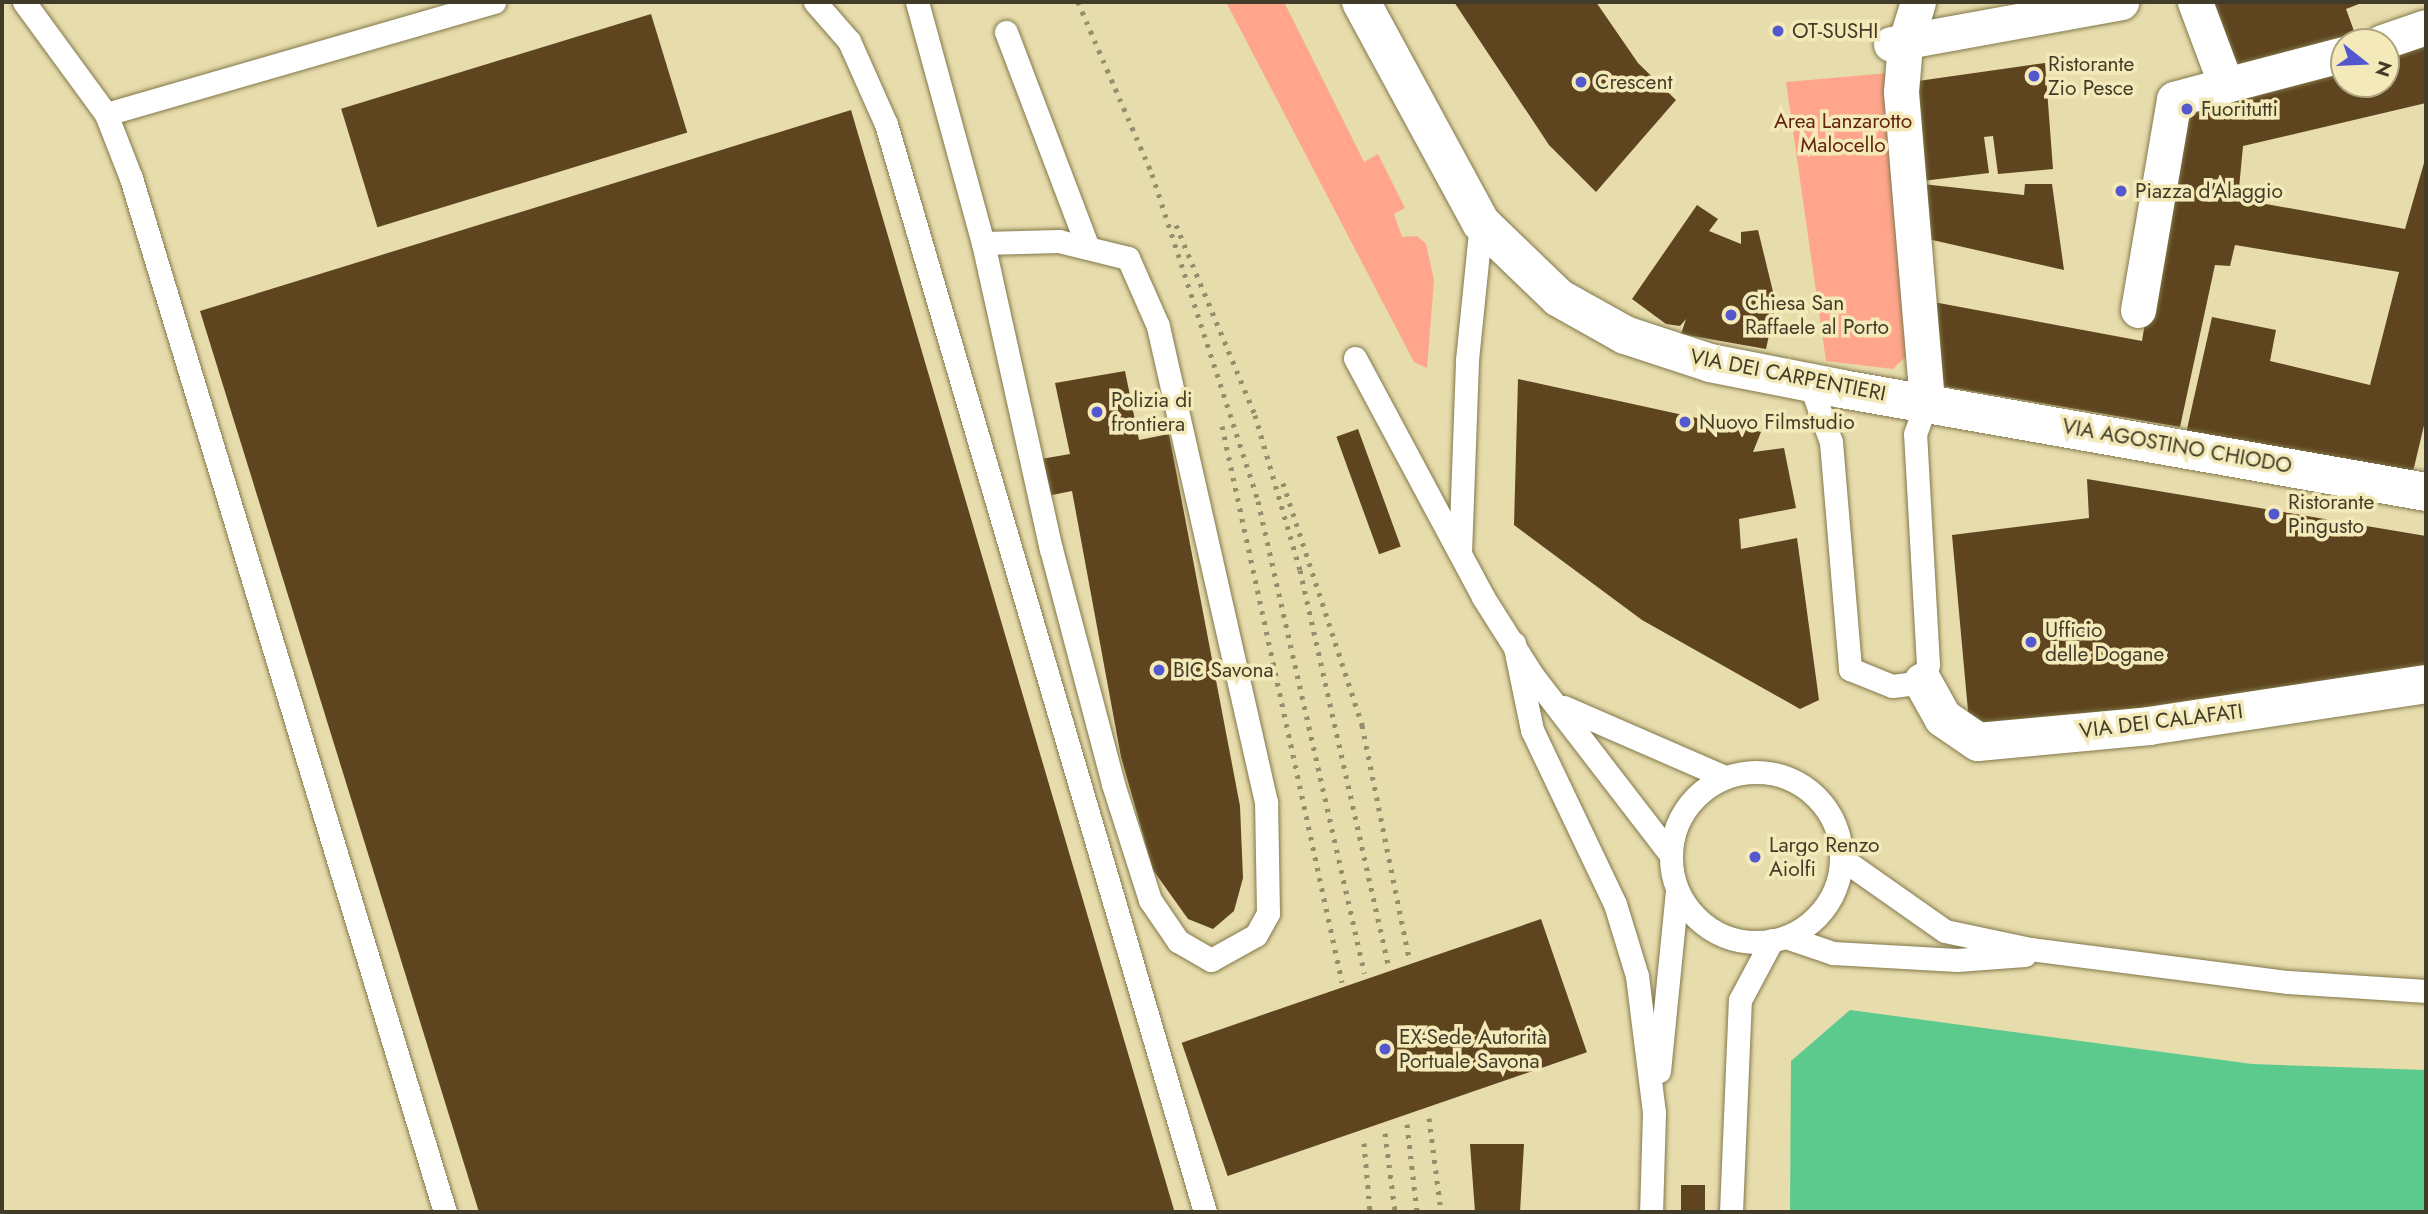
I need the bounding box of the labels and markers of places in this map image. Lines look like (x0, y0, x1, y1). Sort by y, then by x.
place label: OT-SUSHI (1792, 18, 1878, 44)
marker: OT-SUSHI (1770, 23, 1786, 39)
place label: Ristorante Zio Pesce (2048, 51, 2134, 101)
marker: Ristorante Zio Pesce (2026, 68, 2042, 84)
place label: Crescent (1595, 69, 1672, 95)
marker: Crescent (1573, 74, 1589, 90)
place label: Fuoritutti (2201, 96, 2278, 122)
marker: Fuoritutti (2179, 101, 2195, 117)
place label: Piazza d'Alaggio (2135, 178, 2283, 204)
marker: Piazza d'Alaggio (2113, 183, 2129, 199)
place label: Chiesa San Raffaele al Porto (1745, 290, 1889, 340)
marker: Chiesa San Raffaele al Porto (1723, 307, 1739, 323)
place label: Polizia di frontiera (1111, 387, 1193, 437)
marker: Polizia di frontiera (1089, 404, 1105, 420)
place label: Nuovo Filmstudio (1699, 409, 1855, 435)
marker: Nuovo Filmstudio (1677, 414, 1693, 430)
place label: Ristorante Pingusto (2288, 489, 2374, 539)
marker: Ristorante Pingusto (2266, 506, 2282, 522)
place label: Ufficio delle Dogane (2045, 617, 2164, 667)
marker: Ufficio delle Dogane (2023, 634, 2039, 650)
place label: BIC Savona (1173, 657, 1274, 683)
marker: BIC Savona (1151, 662, 1167, 678)
place label: Largo Renzo Aiolfi (1769, 832, 1880, 882)
marker: Largo Renzo Aiolfi (1747, 849, 1763, 865)
place label: EX-Sede Autorità Portuale Savona (1399, 1024, 1547, 1074)
marker: EX-Sede Autorità Portuale Savona (1377, 1041, 1393, 1057)

